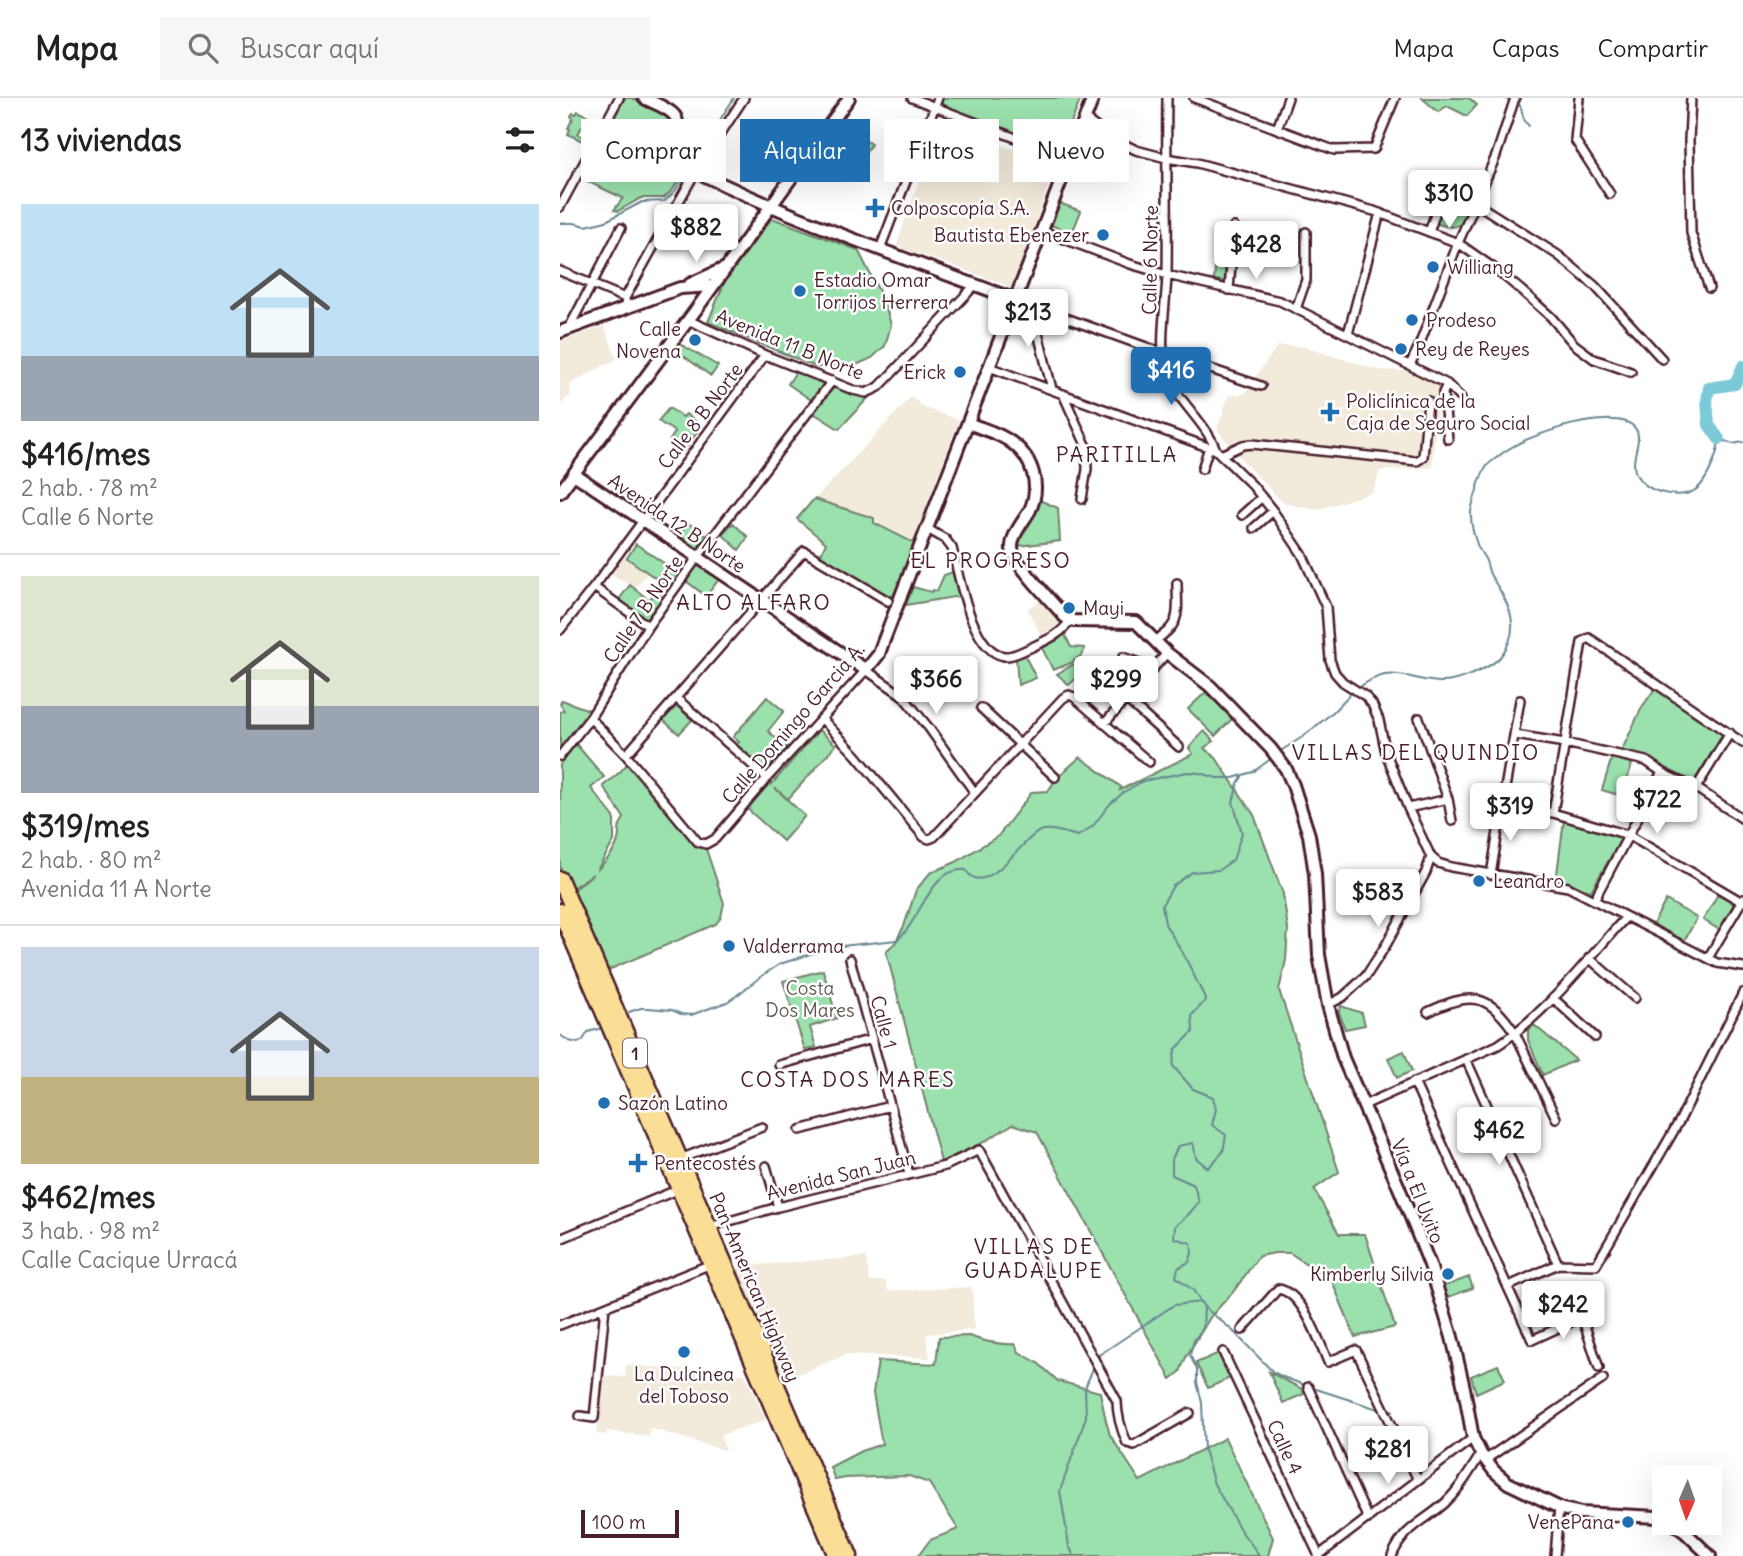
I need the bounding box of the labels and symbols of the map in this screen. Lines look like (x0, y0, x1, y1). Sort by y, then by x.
pin: $310 (1408, 170, 1490, 230)
place label: Colposcopía S.A. (891, 196, 1030, 220)
marker: Colposcopía S.A. (865, 198, 885, 218)
pin: $882 (655, 204, 737, 264)
street label: Calle 6 Norte (1137, 205, 1163, 315)
pin: $428 (1215, 222, 1297, 281)
place label: Bautista Ebenezer (934, 223, 1089, 247)
marker: Bautista Ebenezer (1095, 227, 1111, 243)
place label: Williang (1447, 255, 1514, 279)
marker: Williang (1425, 259, 1441, 275)
place label: Estadio Omar Torrijos Herrera (814, 268, 949, 314)
marker: Estadio Omar Torrijos Herrera (792, 283, 808, 299)
pin: $213 (987, 289, 1069, 349)
street label: Avenida 11 B Norte (712, 303, 868, 385)
place label: Prodeso (1426, 308, 1496, 332)
marker: Prodeso (1404, 312, 1420, 328)
place label: Calle Novena (616, 317, 681, 363)
marker: Calle Novena (687, 332, 703, 348)
place label: Rey de Reyes (1415, 337, 1530, 361)
marker: Rey de Reyes (1393, 341, 1409, 357)
pin: $416 (1130, 348, 1212, 407)
street label: Calle 8 B Norte (652, 358, 748, 474)
place label: Erick (904, 360, 946, 384)
marker: Erick (952, 364, 968, 380)
place label: Policlínica de la Caja de Seguro Social (1346, 389, 1530, 435)
marker: Policlínica de la Caja de Seguro Social (1320, 402, 1340, 422)
district label: PARITILLA (1056, 441, 1178, 468)
street label: Avenida 12 B Norte (604, 468, 750, 578)
district label: EL PROGRESO (910, 547, 1072, 574)
street label: Calle 7 B Norte (598, 550, 688, 668)
district label: ALTO ALFARO (676, 589, 832, 616)
place label: Mayi (1083, 596, 1124, 620)
marker: Mayi (1061, 600, 1077, 616)
street label: Calle Domingo Garcia A. (716, 637, 870, 809)
pin: $366 (895, 656, 977, 716)
pin: $299 (1075, 656, 1157, 716)
district label: VILLAS DEL QUINDIO (1292, 739, 1540, 766)
pin: $722 (1616, 776, 1698, 836)
pin: $319 (1469, 784, 1551, 843)
place label: Leandro (1493, 869, 1564, 893)
pin: $583 (1337, 870, 1419, 929)
marker: Leandro (1471, 873, 1487, 889)
place label: Valderrama (743, 934, 844, 958)
marker: Valderrama (721, 938, 737, 954)
park label: Costa Dos Mares (765, 976, 855, 1022)
street label: Calle 1 (865, 993, 903, 1051)
road number: 1 (623, 1038, 647, 1068)
district label: COSTA DOS MARES (740, 1066, 956, 1093)
place label: Sazón Latino (618, 1091, 728, 1115)
marker: Sazón Latino (596, 1095, 612, 1111)
pin: $462 (1458, 1108, 1540, 1167)
street label: Vía a El Uvito (1386, 1135, 1450, 1247)
street label: Avenida San Juan (764, 1145, 918, 1205)
place label: Pentecostés (654, 1151, 756, 1175)
marker: Pentecostés (628, 1153, 648, 1173)
street label: Pan-American Highway (704, 1189, 806, 1385)
district label: VILLAS DE GUADALUPE (964, 1233, 1104, 1284)
place label: Kimberly Silvia (1310, 1262, 1434, 1286)
marker: Kimberly Silvia (1440, 1266, 1456, 1282)
pin: $242 (1522, 1282, 1604, 1341)
marker: La Dulcinea del Toboso (676, 1344, 692, 1360)
place label: La Dulcinea del Toboso (634, 1362, 734, 1408)
street label: Calle 4 (1262, 1416, 1308, 1478)
pin: $281 (1347, 1426, 1429, 1486)
north arrow (1652, 1465, 1722, 1535)
scale bar (581, 1507, 679, 1539)
place label: VenePana (1528, 1510, 1614, 1534)
marker: VenePana (1620, 1514, 1636, 1530)

